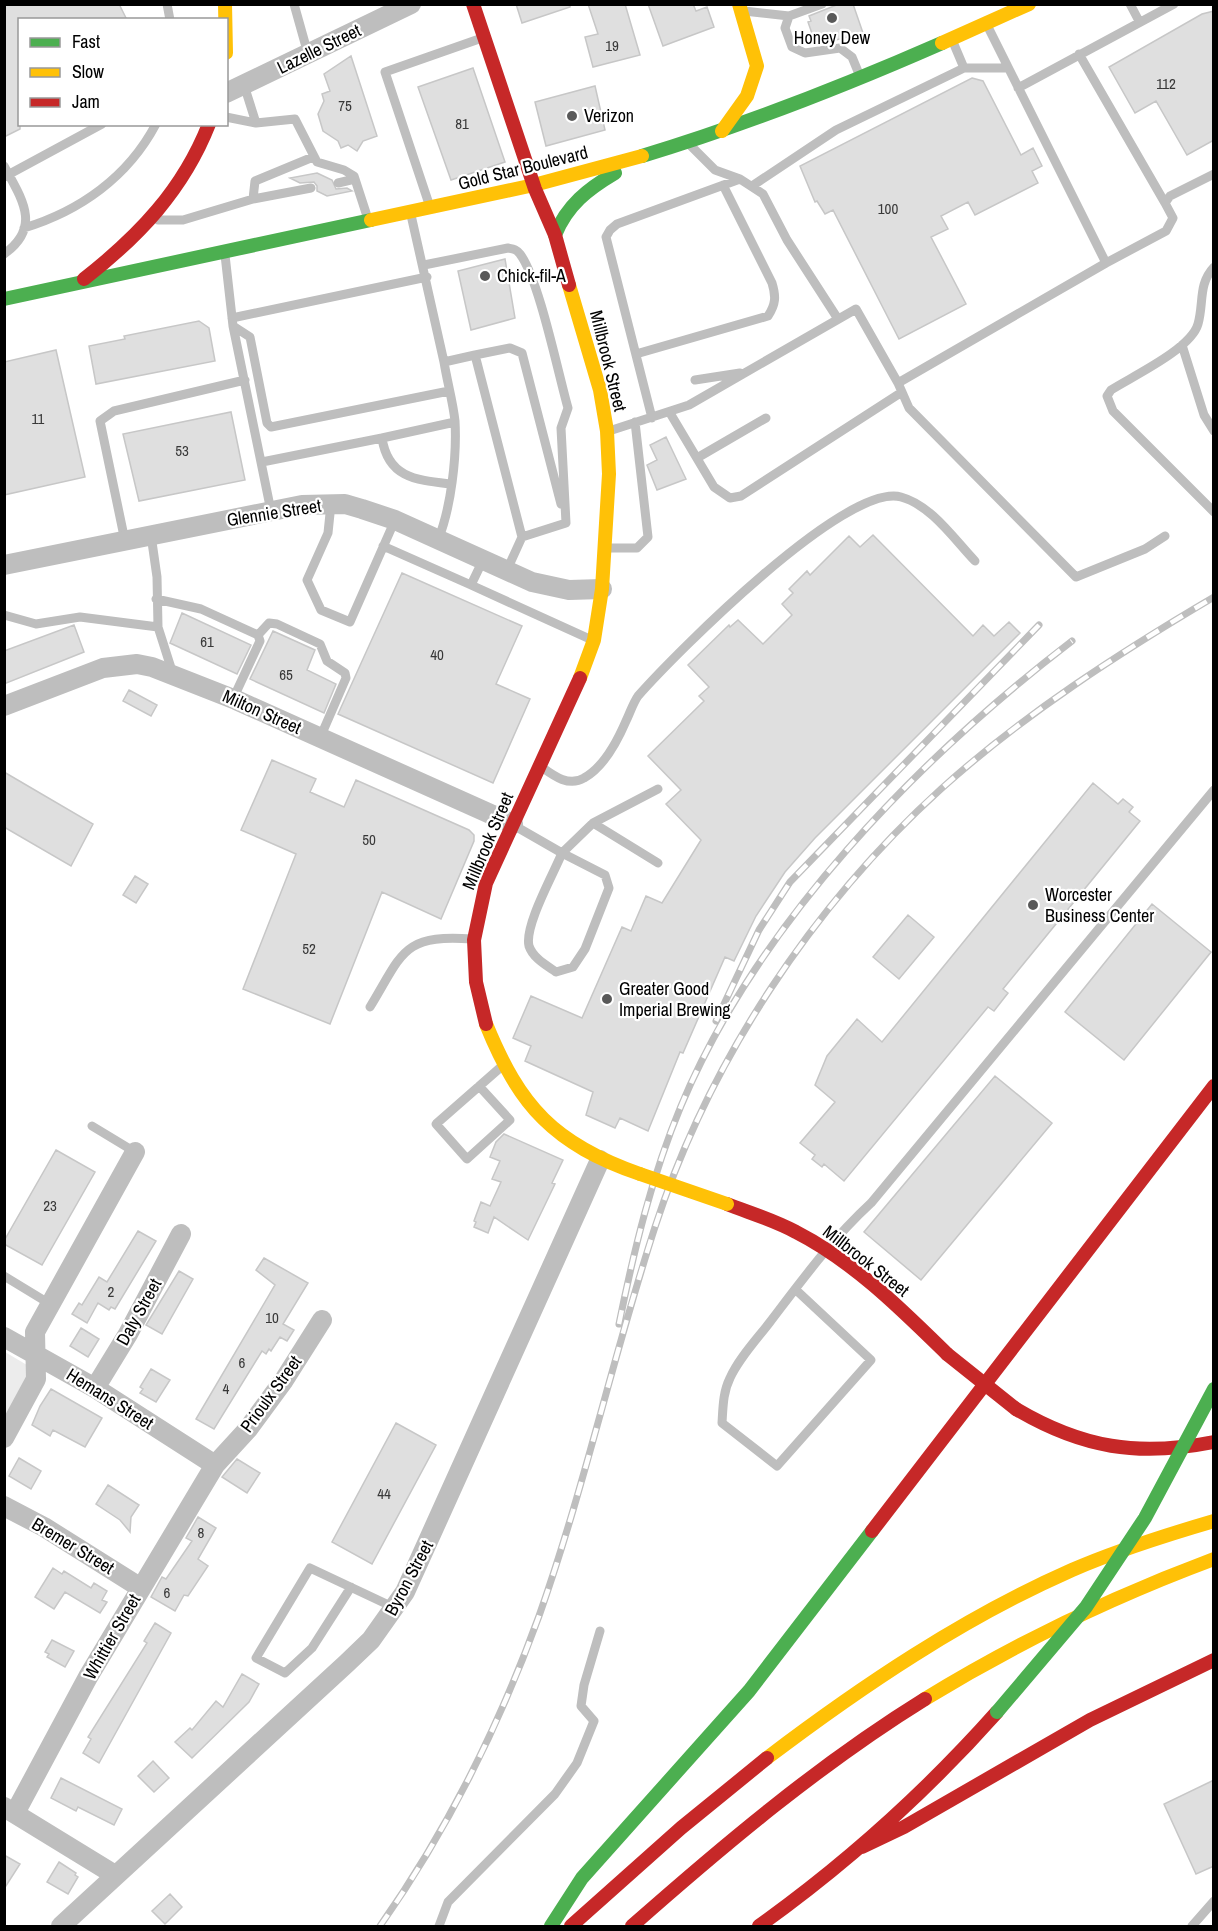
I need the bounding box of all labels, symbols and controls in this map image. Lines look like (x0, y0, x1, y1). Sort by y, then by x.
marker: Honey Dew (825, 11, 839, 25)
legend (18, 18, 228, 126)
street label: Lazelle Street (273, 18, 365, 80)
place label: Honey Dew (794, 25, 870, 50)
text: Fast (72, 29, 100, 54)
house number: 19 (605, 35, 619, 56)
text: Slow (72, 59, 104, 84)
house number: 112 (1156, 73, 1176, 94)
text: Jam (72, 89, 100, 114)
house number: 75 (338, 95, 352, 116)
place label: Verizon (584, 103, 634, 128)
marker: Verizon (565, 109, 579, 123)
house number: 81 (455, 113, 469, 134)
street label: Gold Star Boulevard (455, 139, 590, 196)
house number: 100 (878, 198, 898, 219)
place label: Chick-fil-A (497, 263, 566, 288)
marker: Chick-fil-A (478, 269, 492, 283)
street label: Millbrook Street (584, 308, 633, 414)
house number: 11 (32, 408, 45, 429)
house number: 53 (175, 440, 189, 461)
street label: Glennie Street (225, 493, 323, 532)
house number: 61 (200, 631, 214, 652)
house number: 40 (430, 644, 444, 665)
house number: 65 (279, 664, 293, 685)
street label: Milton Street (219, 683, 306, 740)
street label: Millbrook Street (456, 788, 519, 893)
house number: 50 (362, 829, 376, 850)
place label: Worcester Business Center (1045, 882, 1154, 928)
marker: Worcester Business Center (1026, 898, 1040, 912)
house number: 52 (302, 938, 316, 959)
place label: Greater Good Imperial Brewing (619, 976, 731, 1022)
marker: Greater Good Imperial Brewing (600, 992, 614, 1006)
house number: 23 (43, 1195, 57, 1216)
street label: Millbrook Street (818, 1219, 915, 1302)
street label: Daly Street (110, 1274, 167, 1350)
house number: 2 (108, 1281, 115, 1302)
house number: 10 (265, 1307, 279, 1328)
street label: Prioulx Street (234, 1350, 307, 1437)
house number: 6 (239, 1352, 246, 1373)
street label: Hemans Street (62, 1362, 159, 1435)
house number: 4 (223, 1378, 230, 1399)
house number: 44 (377, 1483, 391, 1504)
street label: Bremer Street (27, 1511, 119, 1580)
house number: 8 (198, 1522, 205, 1543)
street label: Byron Street (378, 1536, 439, 1620)
house number: 6 (164, 1582, 171, 1603)
street label: Whittier Street (77, 1589, 146, 1684)

